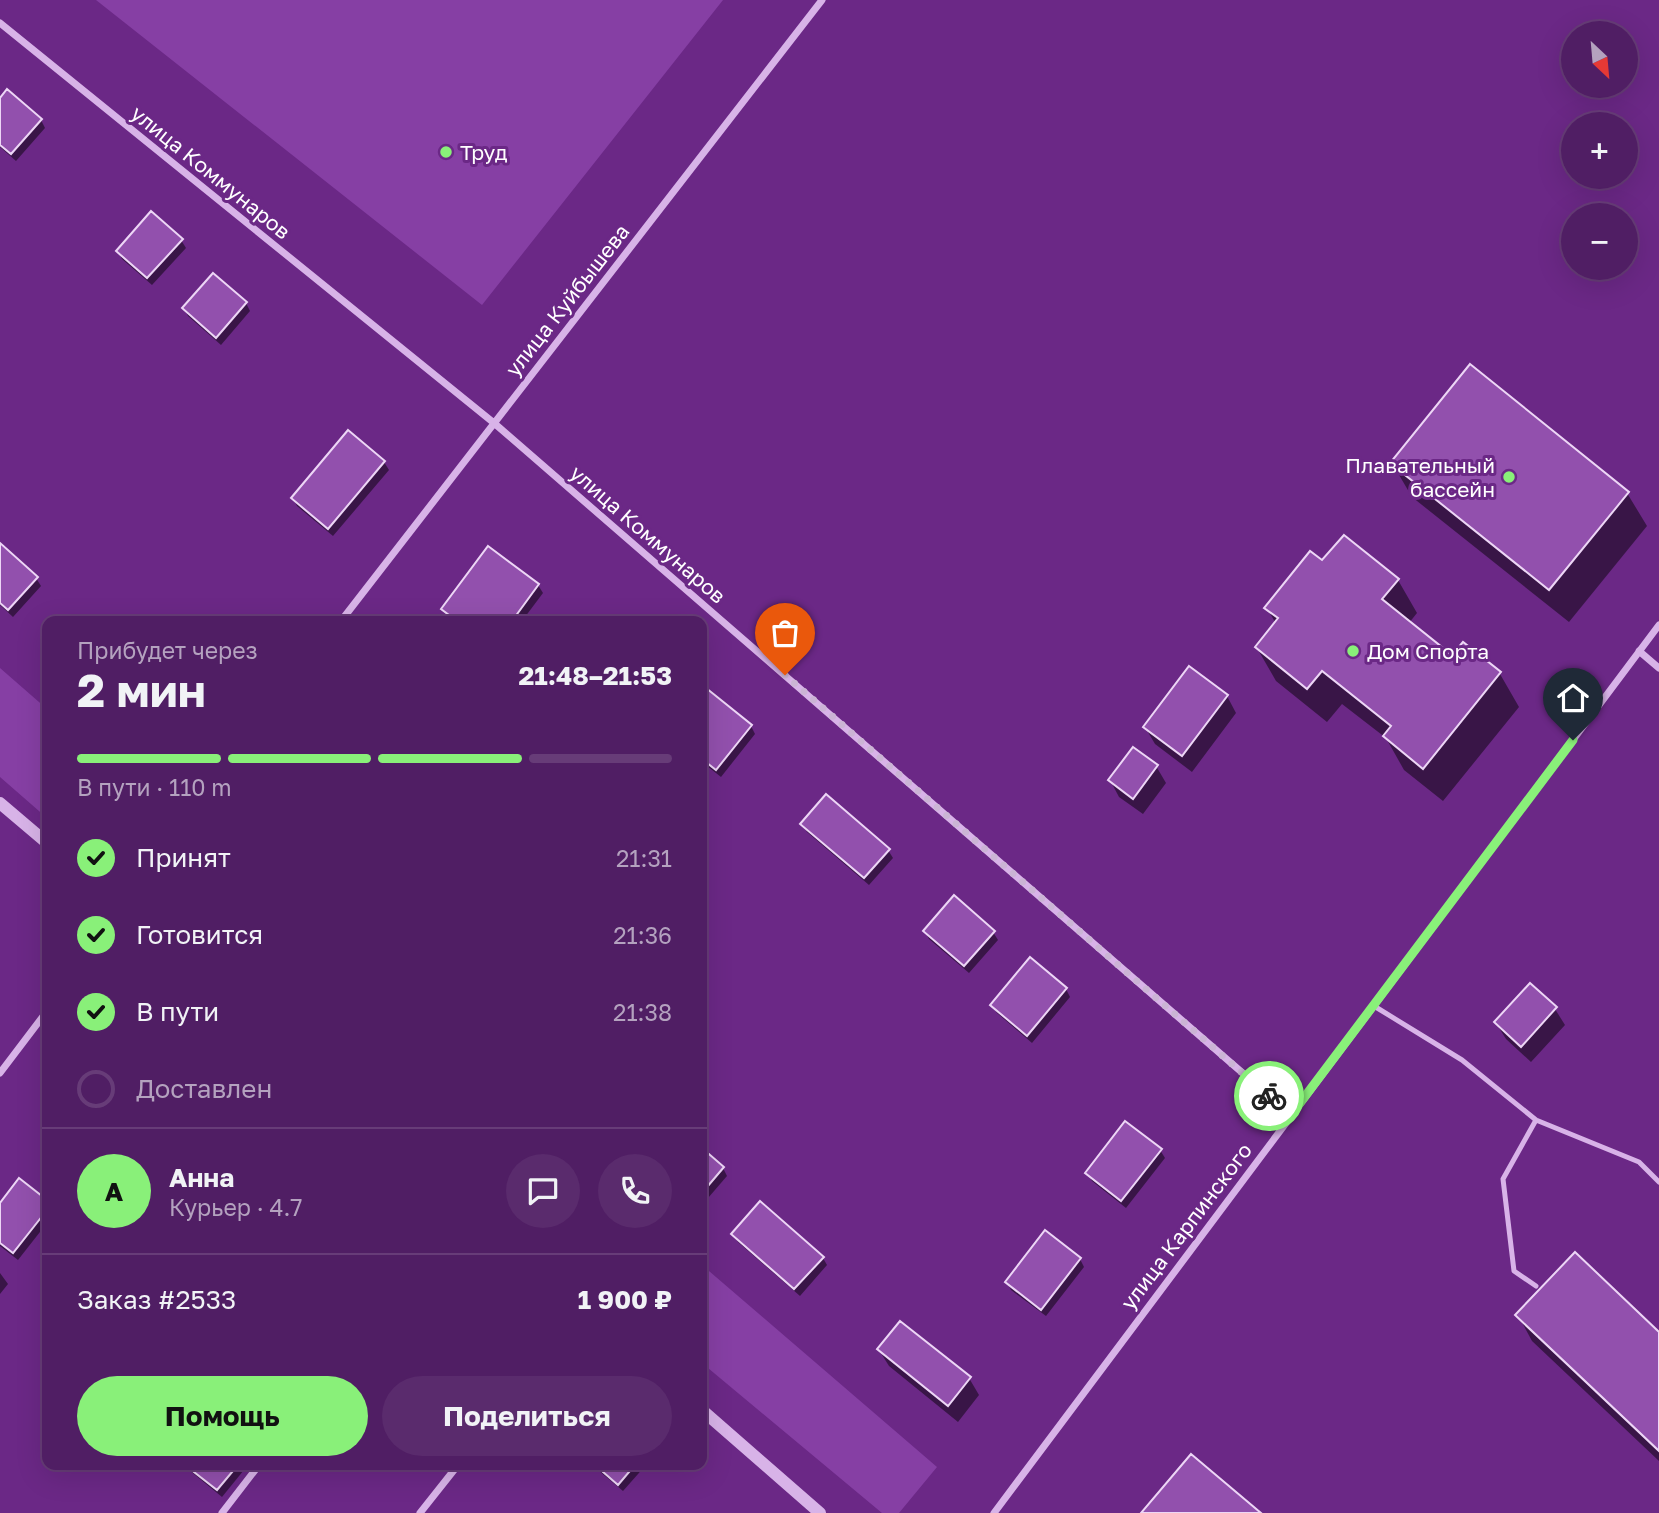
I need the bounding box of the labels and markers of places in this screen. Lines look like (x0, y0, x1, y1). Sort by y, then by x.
place label: Труд (460, 139, 508, 165)
marker: Труд (438, 144, 454, 160)
place label: Плавательный бассейн (1345, 452, 1495, 502)
marker: Плавательный бассейн (1501, 469, 1517, 485)
pin (755, 603, 815, 675)
place label: Дом Спорта (1367, 638, 1489, 664)
marker: Дом Спорта (1345, 643, 1361, 659)
pin (1543, 668, 1603, 740)

